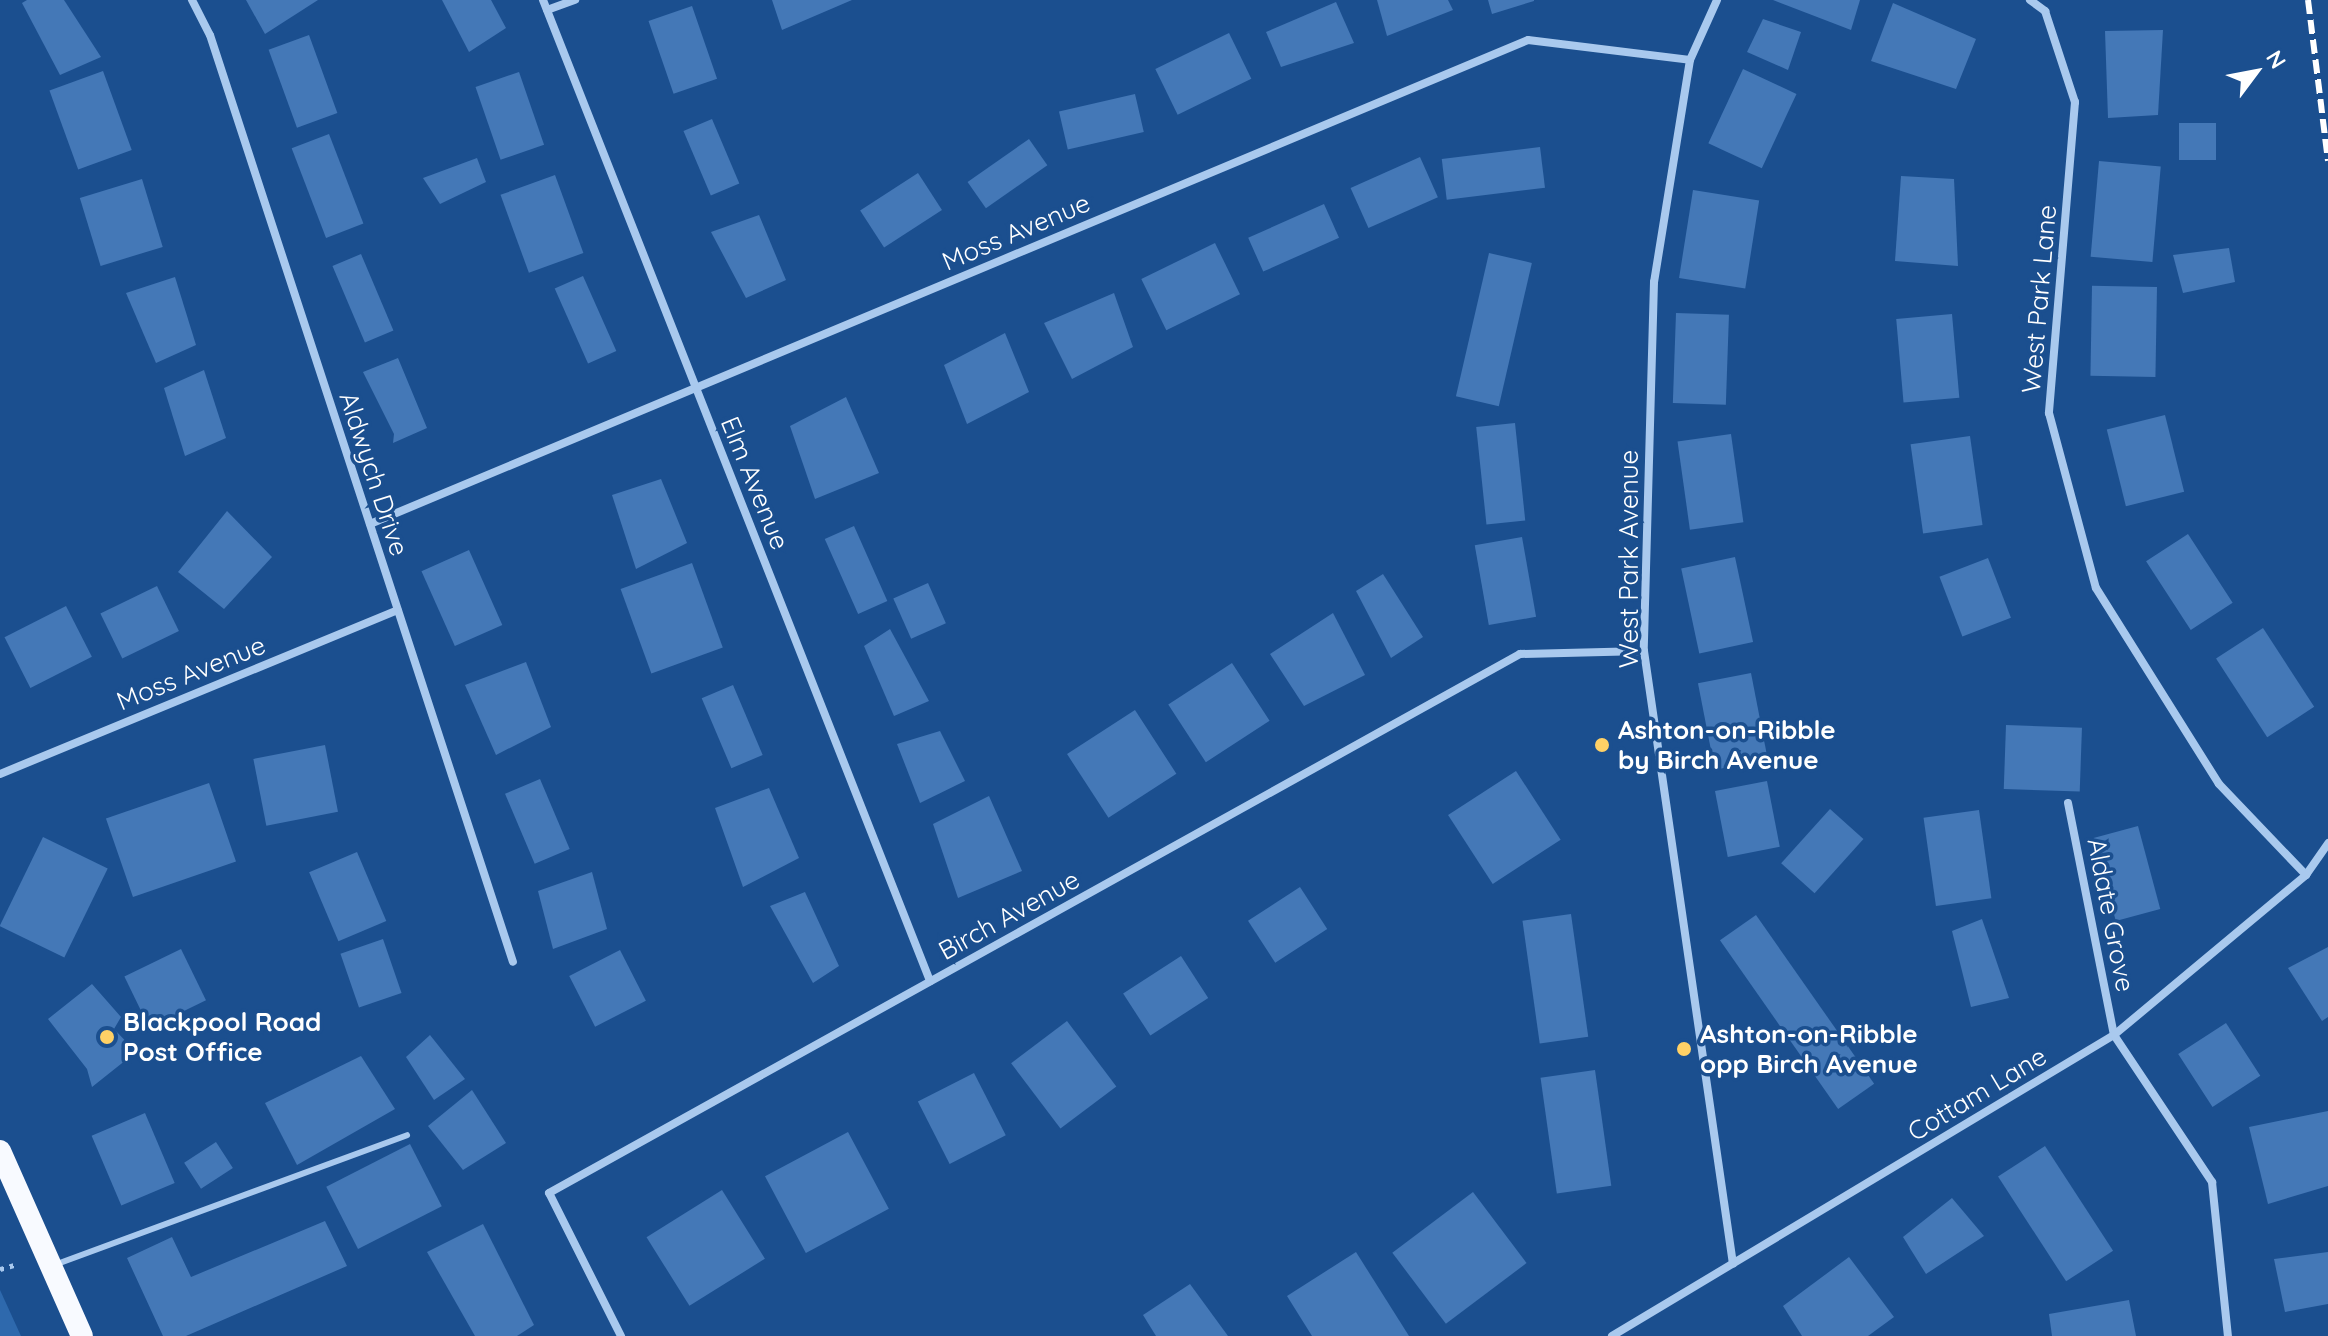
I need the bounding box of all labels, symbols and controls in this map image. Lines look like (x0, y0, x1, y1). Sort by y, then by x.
north arrow (2216, 32, 2296, 112)
text: N (2260, 45, 2293, 74)
street label: Moss Avenue (937, 187, 1095, 277)
street label: West Park Lane (2015, 204, 2063, 394)
street label: Aldwych Drive (333, 388, 415, 560)
street label: Elm Avenue (714, 412, 796, 554)
street label: West Park Avenue (1613, 450, 1645, 668)
street label: Moss Avenue (112, 629, 270, 717)
place label: Ashton-on-Ribble by Birch Avenue (1618, 714, 1836, 776)
marker: Ashton-on-Ribble by Birch Avenue (1593, 736, 1611, 754)
street label: Aldate Grove (2081, 835, 2141, 995)
street label: Birch Avenue (933, 863, 1085, 967)
place label: Blackpool Road Post Office (123, 1006, 321, 1068)
place label: Ashton-on-Ribble opp Birch Avenue (1700, 1018, 1918, 1080)
marker: Blackpool Road Post Office (98, 1028, 116, 1046)
marker: Ashton-on-Ribble opp Birch Avenue (1675, 1040, 1693, 1058)
street label: Cottam Lane (1902, 1040, 2052, 1148)

